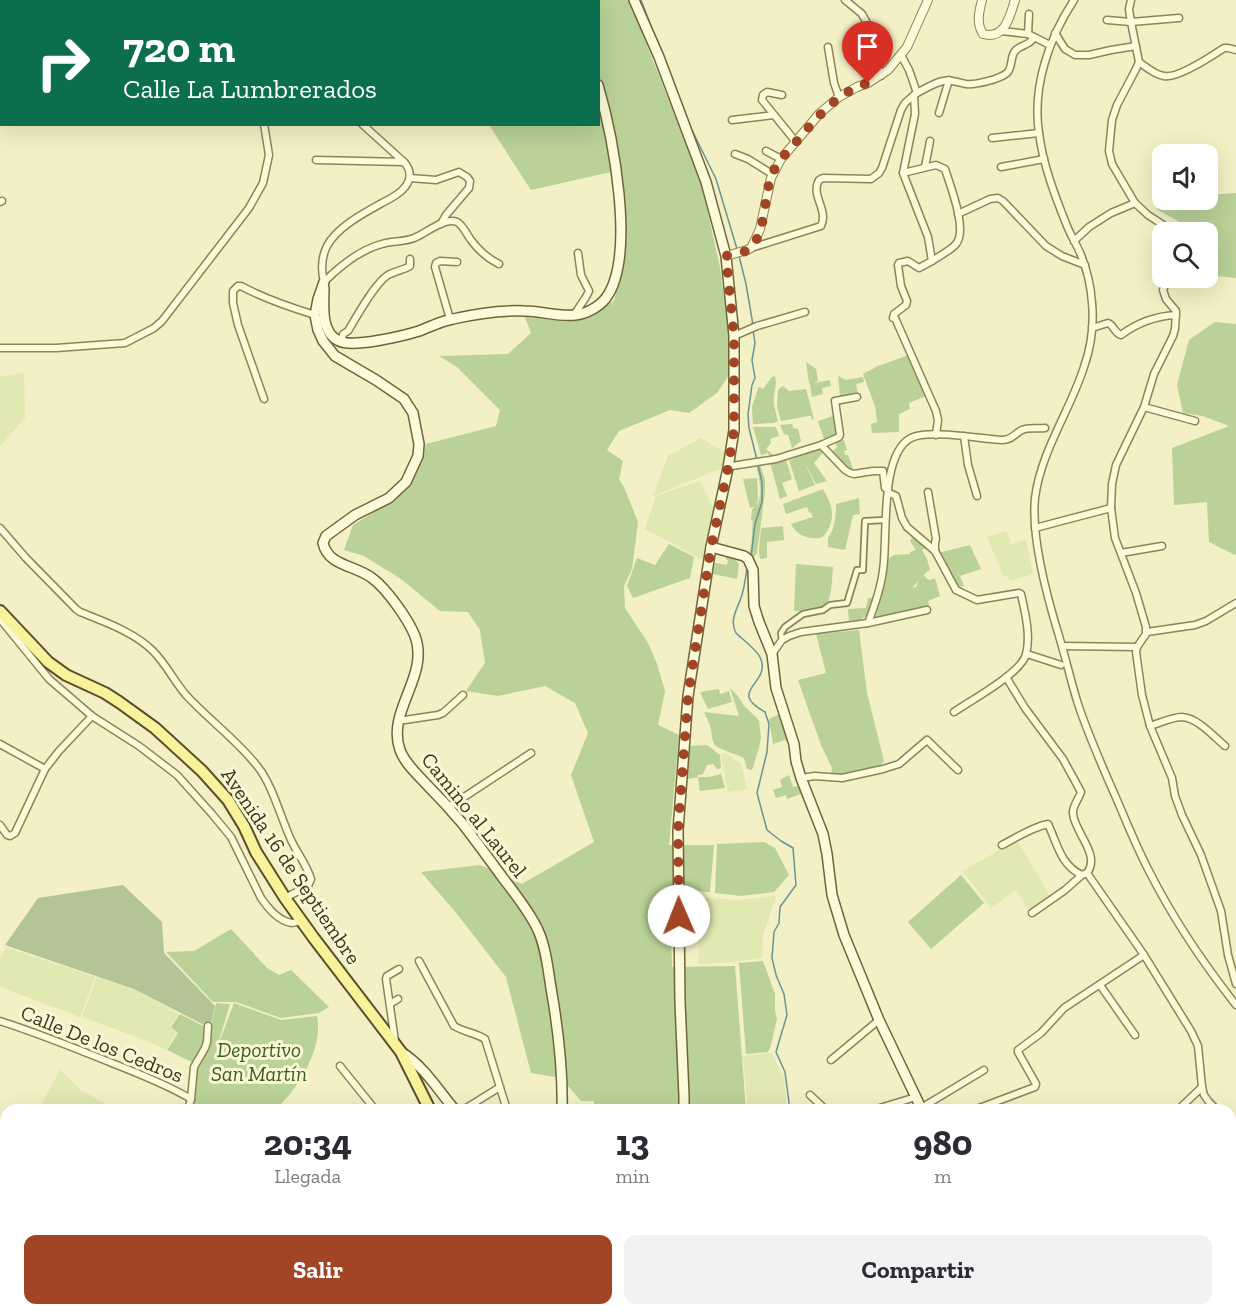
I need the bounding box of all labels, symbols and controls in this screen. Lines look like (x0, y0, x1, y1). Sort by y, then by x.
pin (842, 21, 893, 83)
text: 720 m (123, 22, 235, 73)
icon: right (24, 24, 102, 102)
icon: arrive (851, 30, 884, 63)
text: Calle La Lumbrerados (123, 73, 377, 105)
map controls (1152, 144, 1218, 288)
button: sound (1152, 144, 1218, 210)
button: search (1152, 222, 1218, 288)
street label: Camino al Laurel (416, 747, 533, 882)
street label: Avenida 16 de Septiembre (216, 763, 367, 969)
position arrow (647, 884, 711, 948)
street label: Calle De los Cedros (17, 1000, 187, 1088)
park label: Deportivo San Martín (211, 1037, 307, 1086)
text: 20:34 (263, 1121, 352, 1164)
text: 13 (616, 1121, 650, 1164)
text: 980 (913, 1121, 973, 1164)
text: Llegada (274, 1164, 341, 1188)
text: min (615, 1164, 650, 1188)
text: m (934, 1164, 952, 1188)
button: Salir (24, 1235, 612, 1304)
button: Compartir (624, 1235, 1212, 1304)

